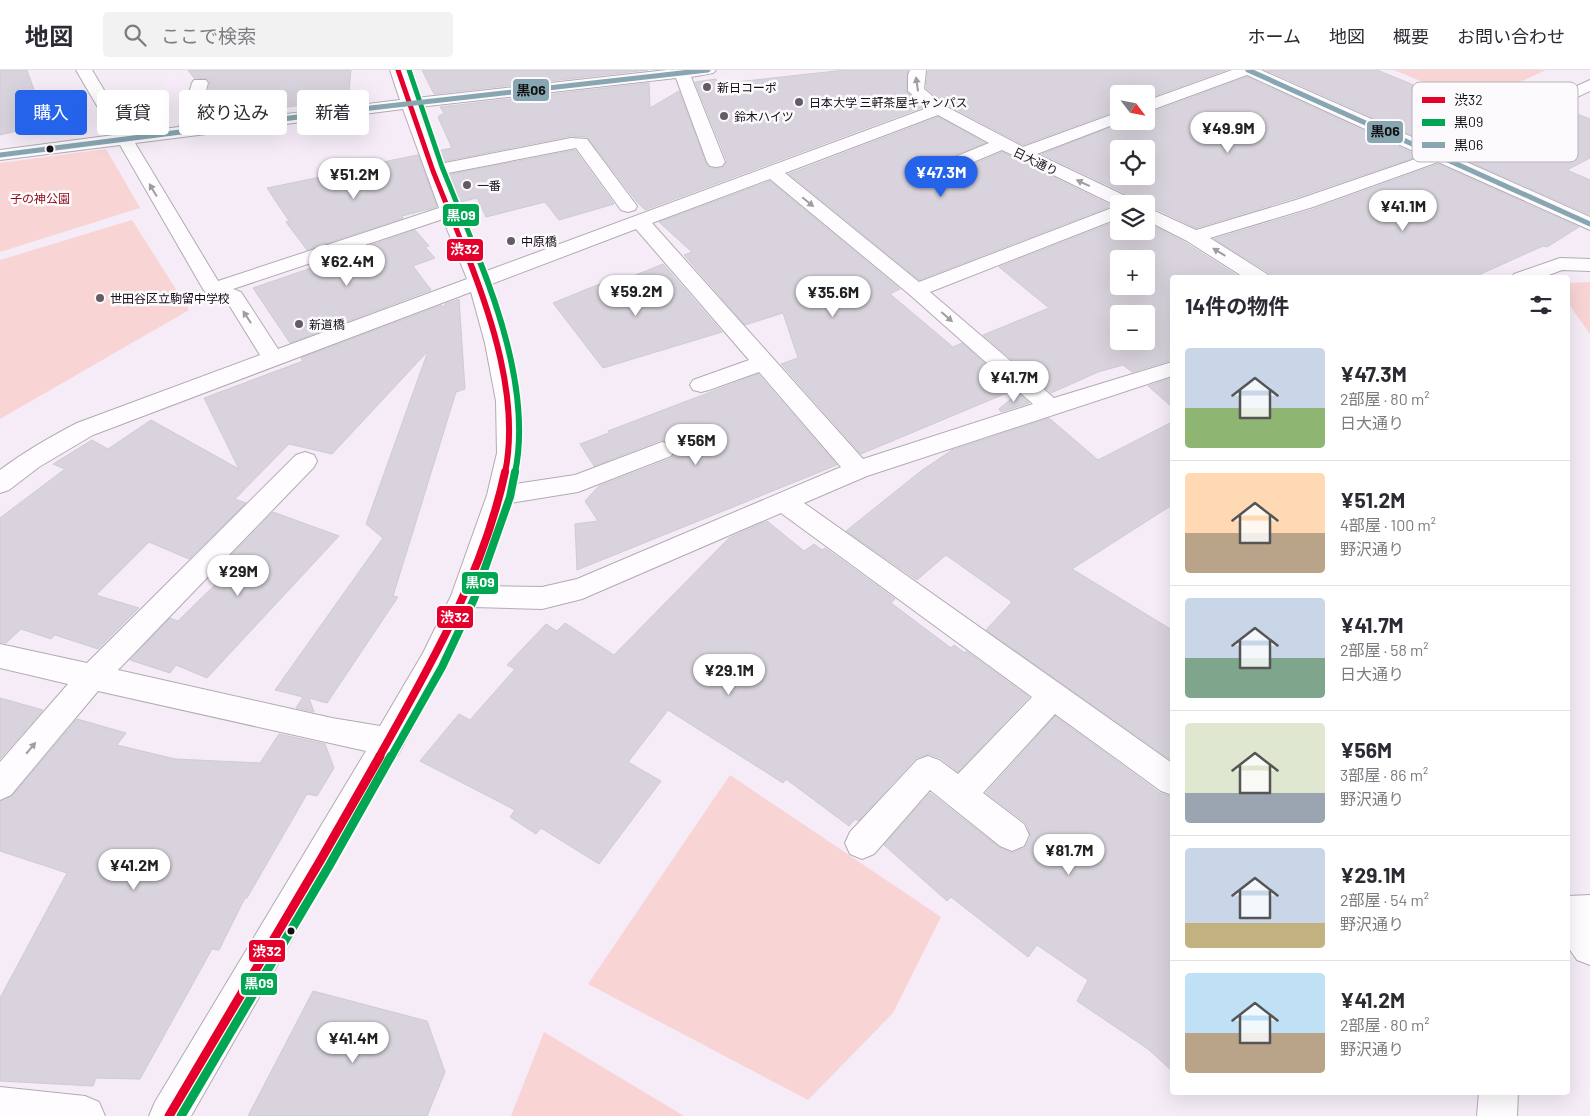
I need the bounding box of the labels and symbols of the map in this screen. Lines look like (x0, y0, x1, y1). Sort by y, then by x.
one-way arrow (913, 75, 921, 91)
line badge: 黒06 (512, 78, 550, 102)
place label: 新日コーポ (717, 80, 777, 94)
text: 黒06 (516, 81, 546, 98)
marker: 新日コーポ (701, 81, 713, 93)
legend (1412, 82, 1578, 162)
north arrow (1110, 85, 1155, 130)
text: 渋32 (1454, 91, 1483, 108)
place label: 日本大学 三軒茶屋キャンパス (809, 95, 967, 109)
marker: 日本大学 三軒茶屋キャンパス (793, 96, 805, 108)
place label: 鈴木ハイツ (734, 109, 794, 123)
marker: 鈴木ハイツ (718, 110, 730, 122)
pin: ¥49.9M (1187, 112, 1269, 154)
text: 黒09 (1454, 113, 1483, 130)
line badge: 黒06 (1366, 120, 1404, 144)
text: 黒06 (1370, 122, 1400, 139)
text: 黒06 (1454, 136, 1483, 153)
unlabelled marker (45, 144, 55, 154)
street label: 日大通り (1011, 144, 1061, 178)
pin: ¥47.3M (900, 156, 982, 198)
pin: ¥51.2M (313, 158, 395, 200)
place label: 一番 (477, 178, 501, 192)
marker: 一番 (461, 179, 473, 191)
one-way arrow (1076, 179, 1090, 187)
one-way arrow (149, 183, 158, 196)
pin: ¥41.1M (1362, 190, 1444, 232)
park label: 子の神公園 (10, 191, 70, 205)
one-way arrow (802, 197, 815, 208)
line badge: 黒09 (442, 203, 480, 227)
text: 黒09 (446, 206, 476, 223)
place label: 中原橋 (521, 234, 557, 248)
marker: 中原橋 (505, 235, 517, 247)
line badge: 渋32 (446, 238, 484, 262)
text: 渋32 (450, 240, 480, 257)
pin: ¥62.4M (306, 244, 388, 287)
one-way arrow (1212, 248, 1225, 257)
pin: ¥59.2M (595, 274, 677, 317)
pin: ¥35.6M (792, 276, 874, 318)
place label: 世田谷区立駒留中学校 (110, 291, 230, 305)
marker: 世田谷区立駒留中学校 (94, 292, 106, 304)
one-way arrow (243, 310, 252, 324)
one-way arrow (940, 312, 953, 323)
place label: 新道橋 (309, 317, 345, 331)
marker: 新道橋 (293, 318, 305, 330)
pin: ¥41.7M (973, 360, 1055, 403)
pin: ¥56M (666, 424, 726, 466)
pin: ¥29M (208, 554, 268, 597)
line badge: 黒09 (461, 571, 499, 595)
text: 黒09 (465, 573, 495, 590)
line badge: 渋32 (436, 605, 474, 629)
text: 渋32 (440, 608, 470, 625)
pin: ¥29.1M (688, 654, 770, 696)
one-way arrow (26, 742, 37, 755)
pin: ¥81.7M (1028, 834, 1110, 876)
pin: ¥41.2M (93, 848, 175, 891)
unlabelled marker (286, 926, 296, 936)
line badge: 渋32 (248, 939, 286, 963)
text: 渋32 (252, 942, 282, 959)
line badge: 黒09 (240, 972, 278, 996)
text: 黒09 (244, 974, 274, 991)
pin: ¥41.4M (312, 1022, 394, 1064)

